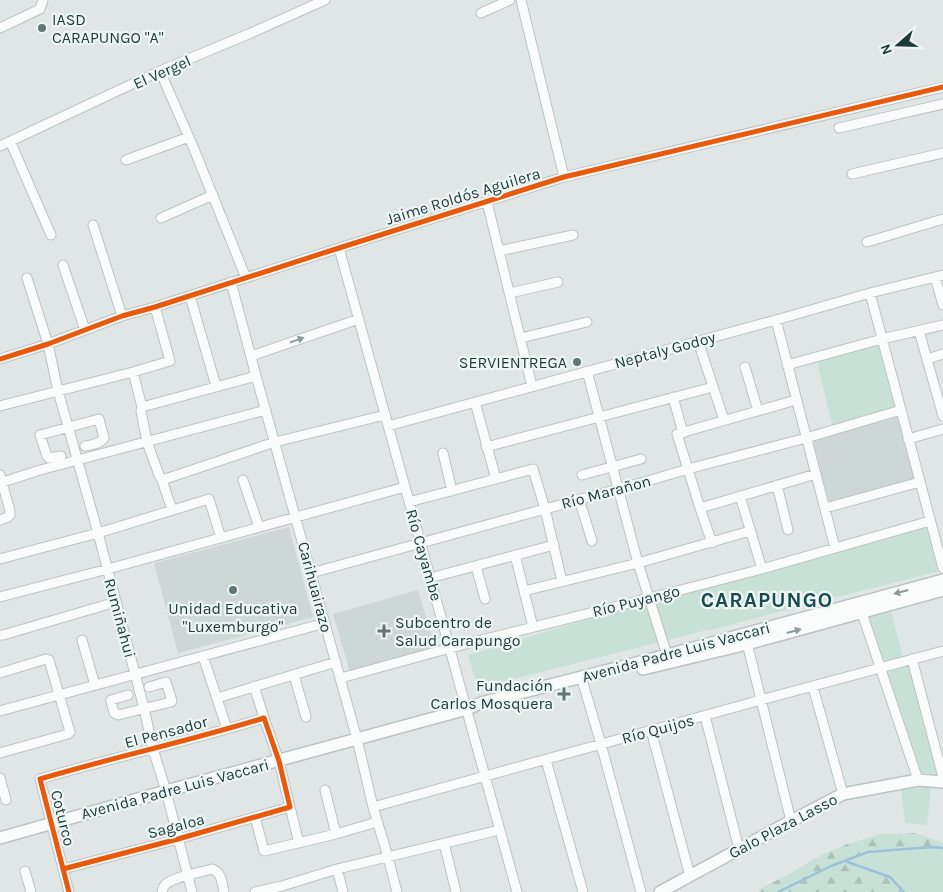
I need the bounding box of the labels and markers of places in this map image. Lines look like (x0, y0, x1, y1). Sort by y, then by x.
place label: IASD CARAPUNGO "A" (52, 10, 164, 47)
marker: IASD CARAPUNGO "A" (36, 22, 48, 34)
place label: SERVIENTREGA (459, 353, 567, 372)
marker: SERVIENTREGA (571, 356, 583, 368)
marker: Unidad Educativa "Luxemburgo" (227, 584, 239, 596)
place label: Unidad Educativa "Luxemburgo" (168, 599, 298, 636)
place label: Subcentro de Salud Carapungo (395, 613, 521, 650)
marker: Subcentro de Salud Carapungo (377, 624, 391, 638)
place label: Fundación Carlos Mosquera (431, 676, 553, 713)
marker: Fundación Carlos Mosquera (557, 687, 571, 701)

